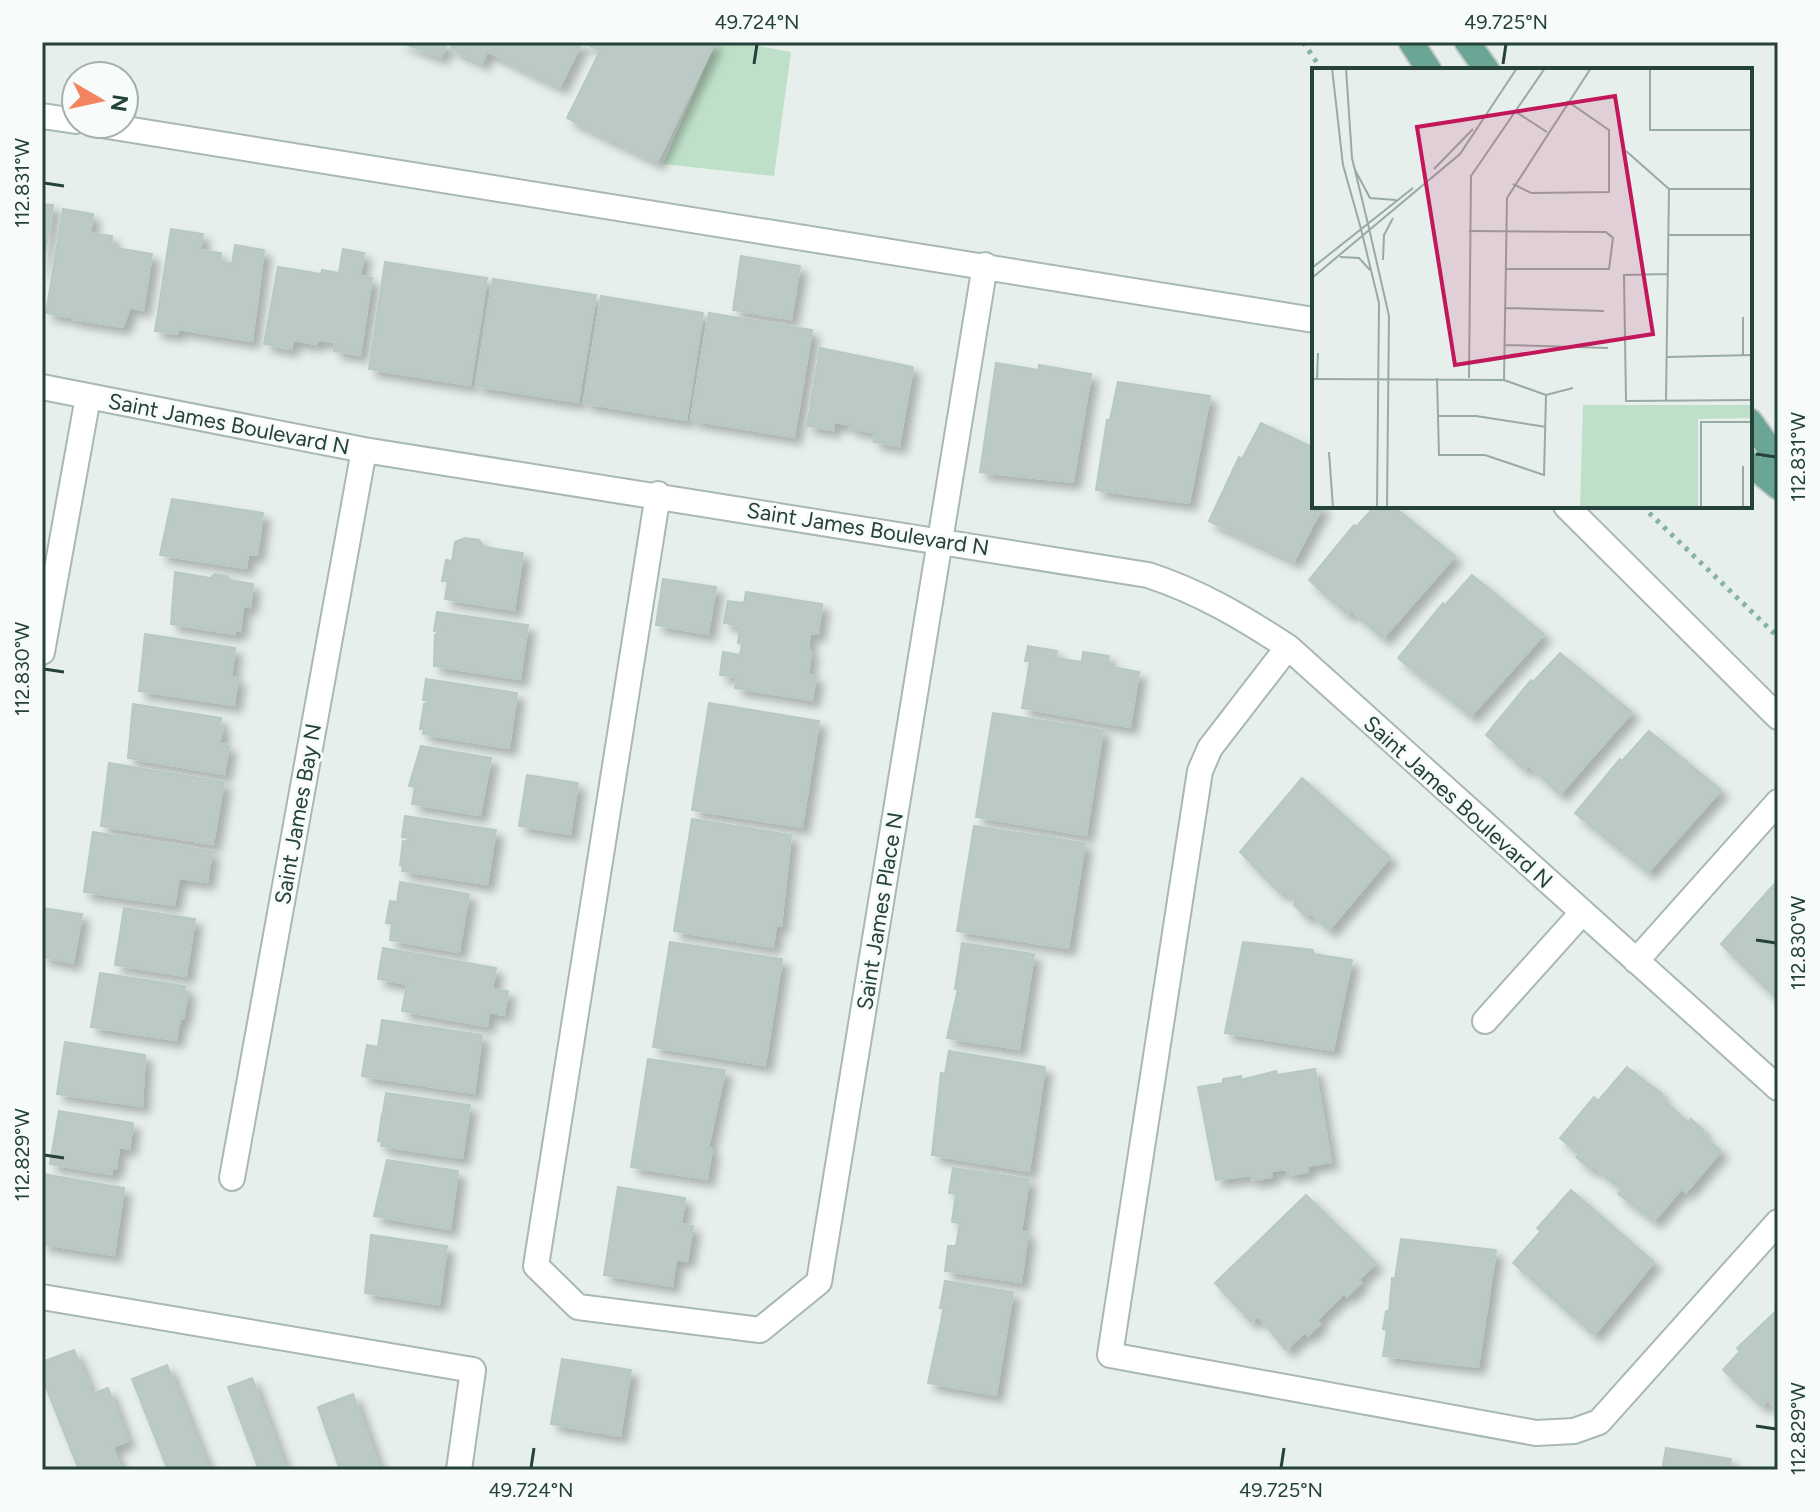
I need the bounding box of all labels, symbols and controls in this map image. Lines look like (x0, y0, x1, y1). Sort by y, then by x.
text: 49.724°N (714, 10, 800, 34)
text: 49.725°N (1464, 10, 1548, 34)
north arrow (60, 60, 140, 140)
inset map (1312, 68, 1752, 508)
text: N (105, 93, 134, 114)
text: 112.831°W (10, 138, 34, 228)
street label: Saint James Boulevard N (106, 387, 352, 461)
text: 112.831°W (1786, 412, 1810, 502)
street label: Saint James Boulevard N (745, 496, 991, 562)
text: 112.830°W (10, 622, 34, 716)
street label: Saint James Boulevard N (1358, 710, 1558, 894)
street label: Saint James Bay N (269, 721, 327, 907)
street label: Saint James Place N (851, 810, 909, 1012)
text: 112.830°W (1786, 896, 1810, 990)
text: 112.829°W (10, 1108, 34, 1202)
text: 112.829°W (1786, 1382, 1810, 1476)
text: 49.724°N (488, 1478, 574, 1502)
text: 49.725°N (1239, 1478, 1323, 1502)

